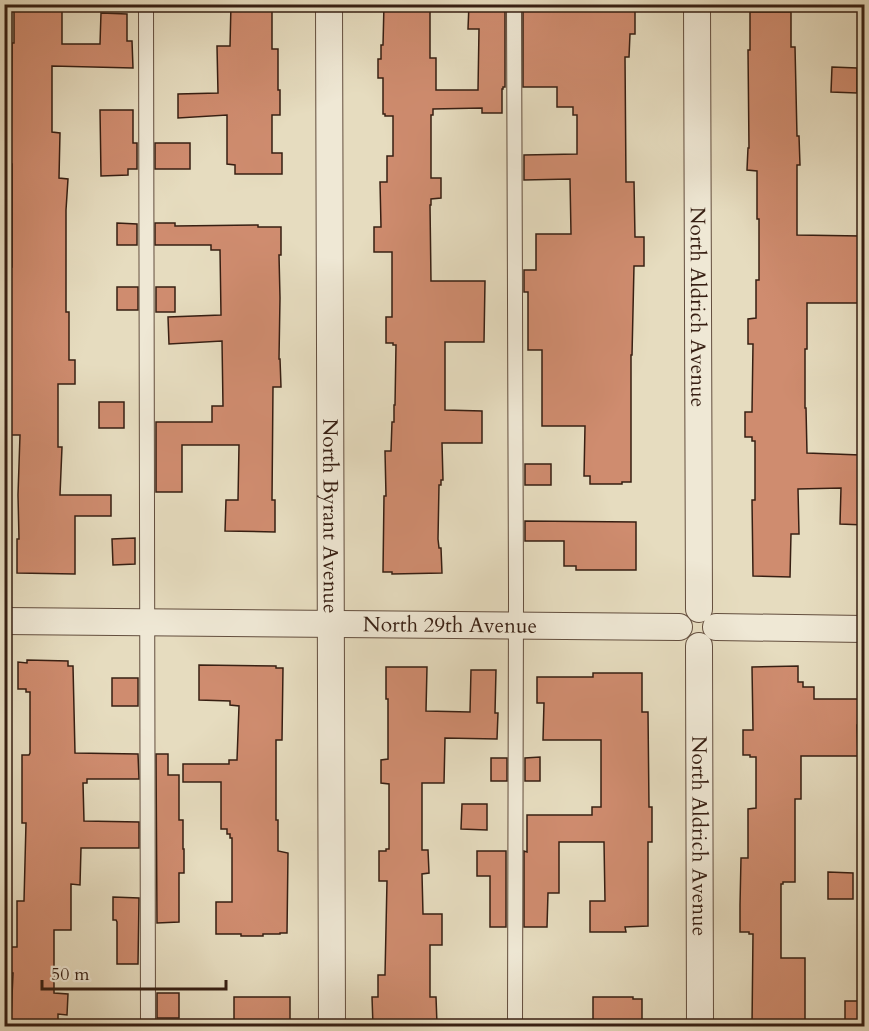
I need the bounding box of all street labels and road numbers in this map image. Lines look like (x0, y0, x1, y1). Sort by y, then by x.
street label: North Aldrich Avenue (683, 207, 712, 407)
street label: North Byrant Avenue (315, 418, 345, 614)
street label: North 29th Avenue (363, 610, 537, 641)
street label: North Aldrich Avenue (684, 736, 714, 936)

